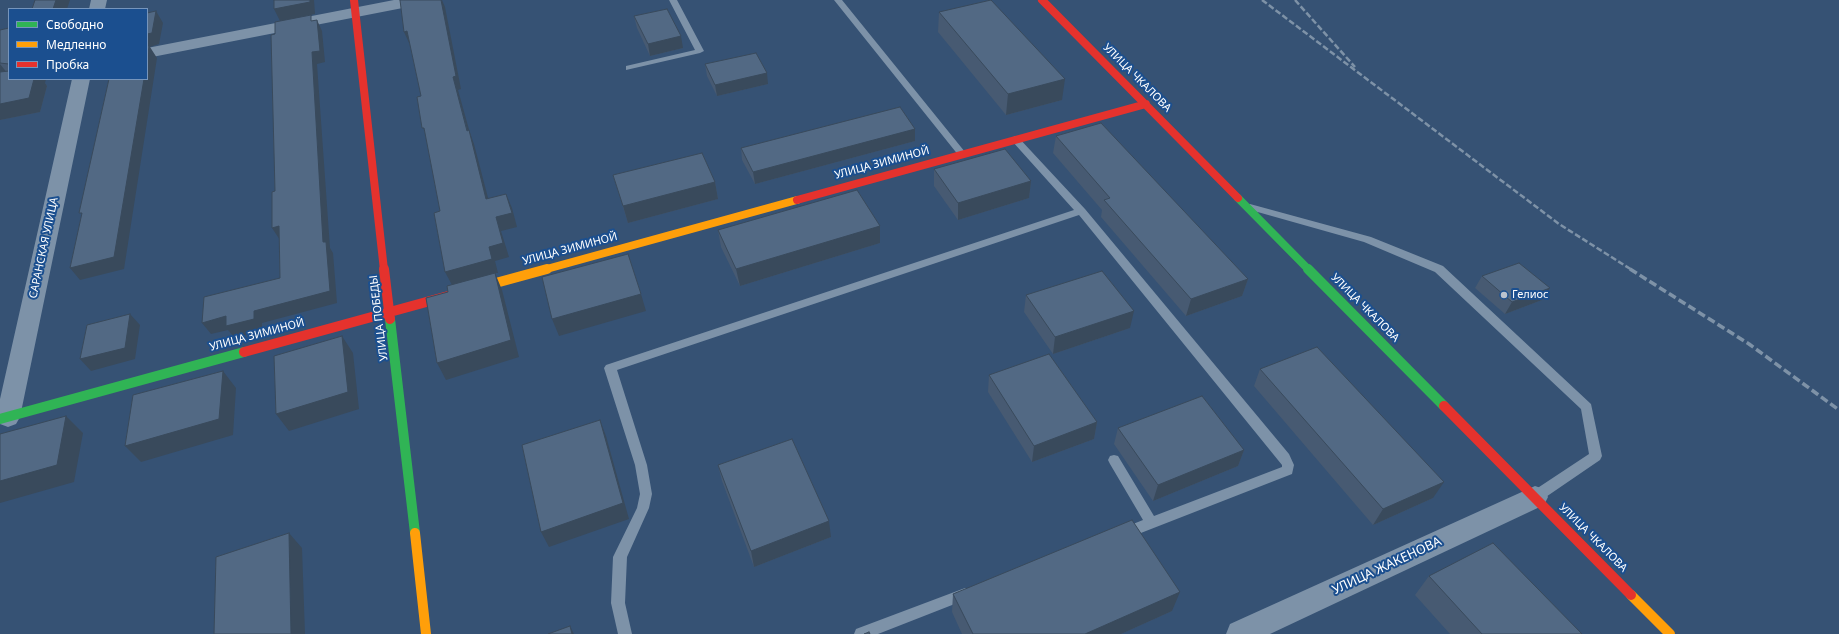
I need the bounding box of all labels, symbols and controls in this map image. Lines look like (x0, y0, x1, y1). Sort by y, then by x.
legend (8, 8, 148, 80)
text: Свободно (46, 16, 104, 33)
text: Медленно (46, 36, 106, 53)
street label: УЛИЦА ЧКАЛОВА (1100, 41, 1174, 115)
text: Пробка (46, 56, 89, 73)
street label: УЛИЦА ЗИМИНОЙ (833, 144, 931, 182)
street label: САРАНСКАЯ УЛИЦА (27, 196, 61, 300)
street label: УЛИЦА ЗИМИНОЙ (521, 230, 619, 268)
street label: УЛИЦА ЧКАЛОВА (1328, 271, 1402, 345)
street label: УЛИЦА ПОБЕДЫ (367, 274, 391, 362)
place label: Гелиос (1512, 288, 1548, 302)
marker: Гелиос (1499, 290, 1509, 300)
street label: УЛИЦА ЗИМИНОЙ (208, 316, 306, 354)
street label: УЛИЦА ЧКАЛОВА (1556, 501, 1630, 575)
street label: УЛИЦА ЖАКЕНОВА (1330, 534, 1444, 598)

